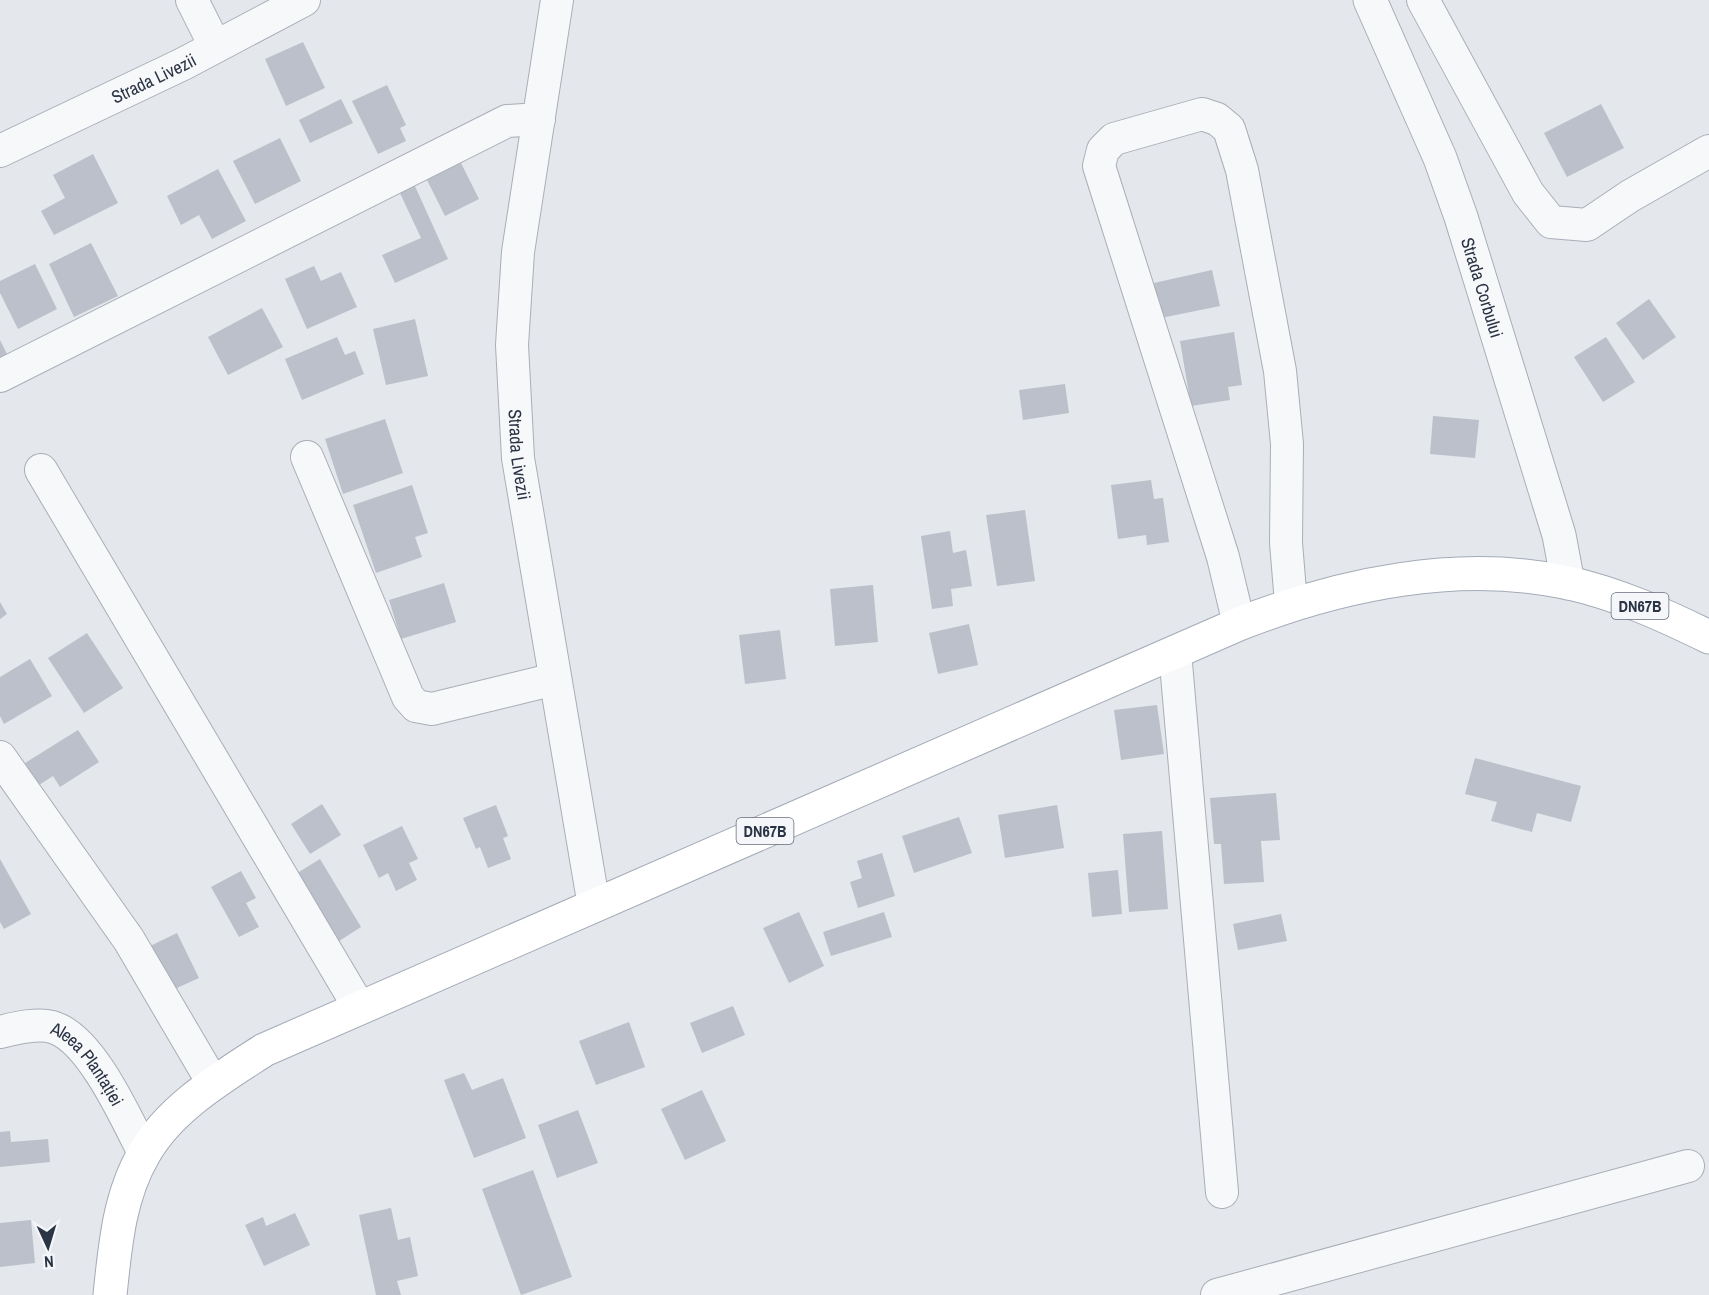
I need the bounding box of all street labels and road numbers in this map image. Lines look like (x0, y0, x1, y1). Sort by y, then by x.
street label: Strada Livezii (107, 47, 200, 109)
street label: Strada Corbului (1455, 234, 1510, 340)
street label: Strada Livezii (503, 408, 537, 502)
road number: DN67B (1612, 593, 1668, 619)
road number: DN67B (736, 818, 794, 844)
street label: Aleea Plantației (46, 1015, 130, 1110)

